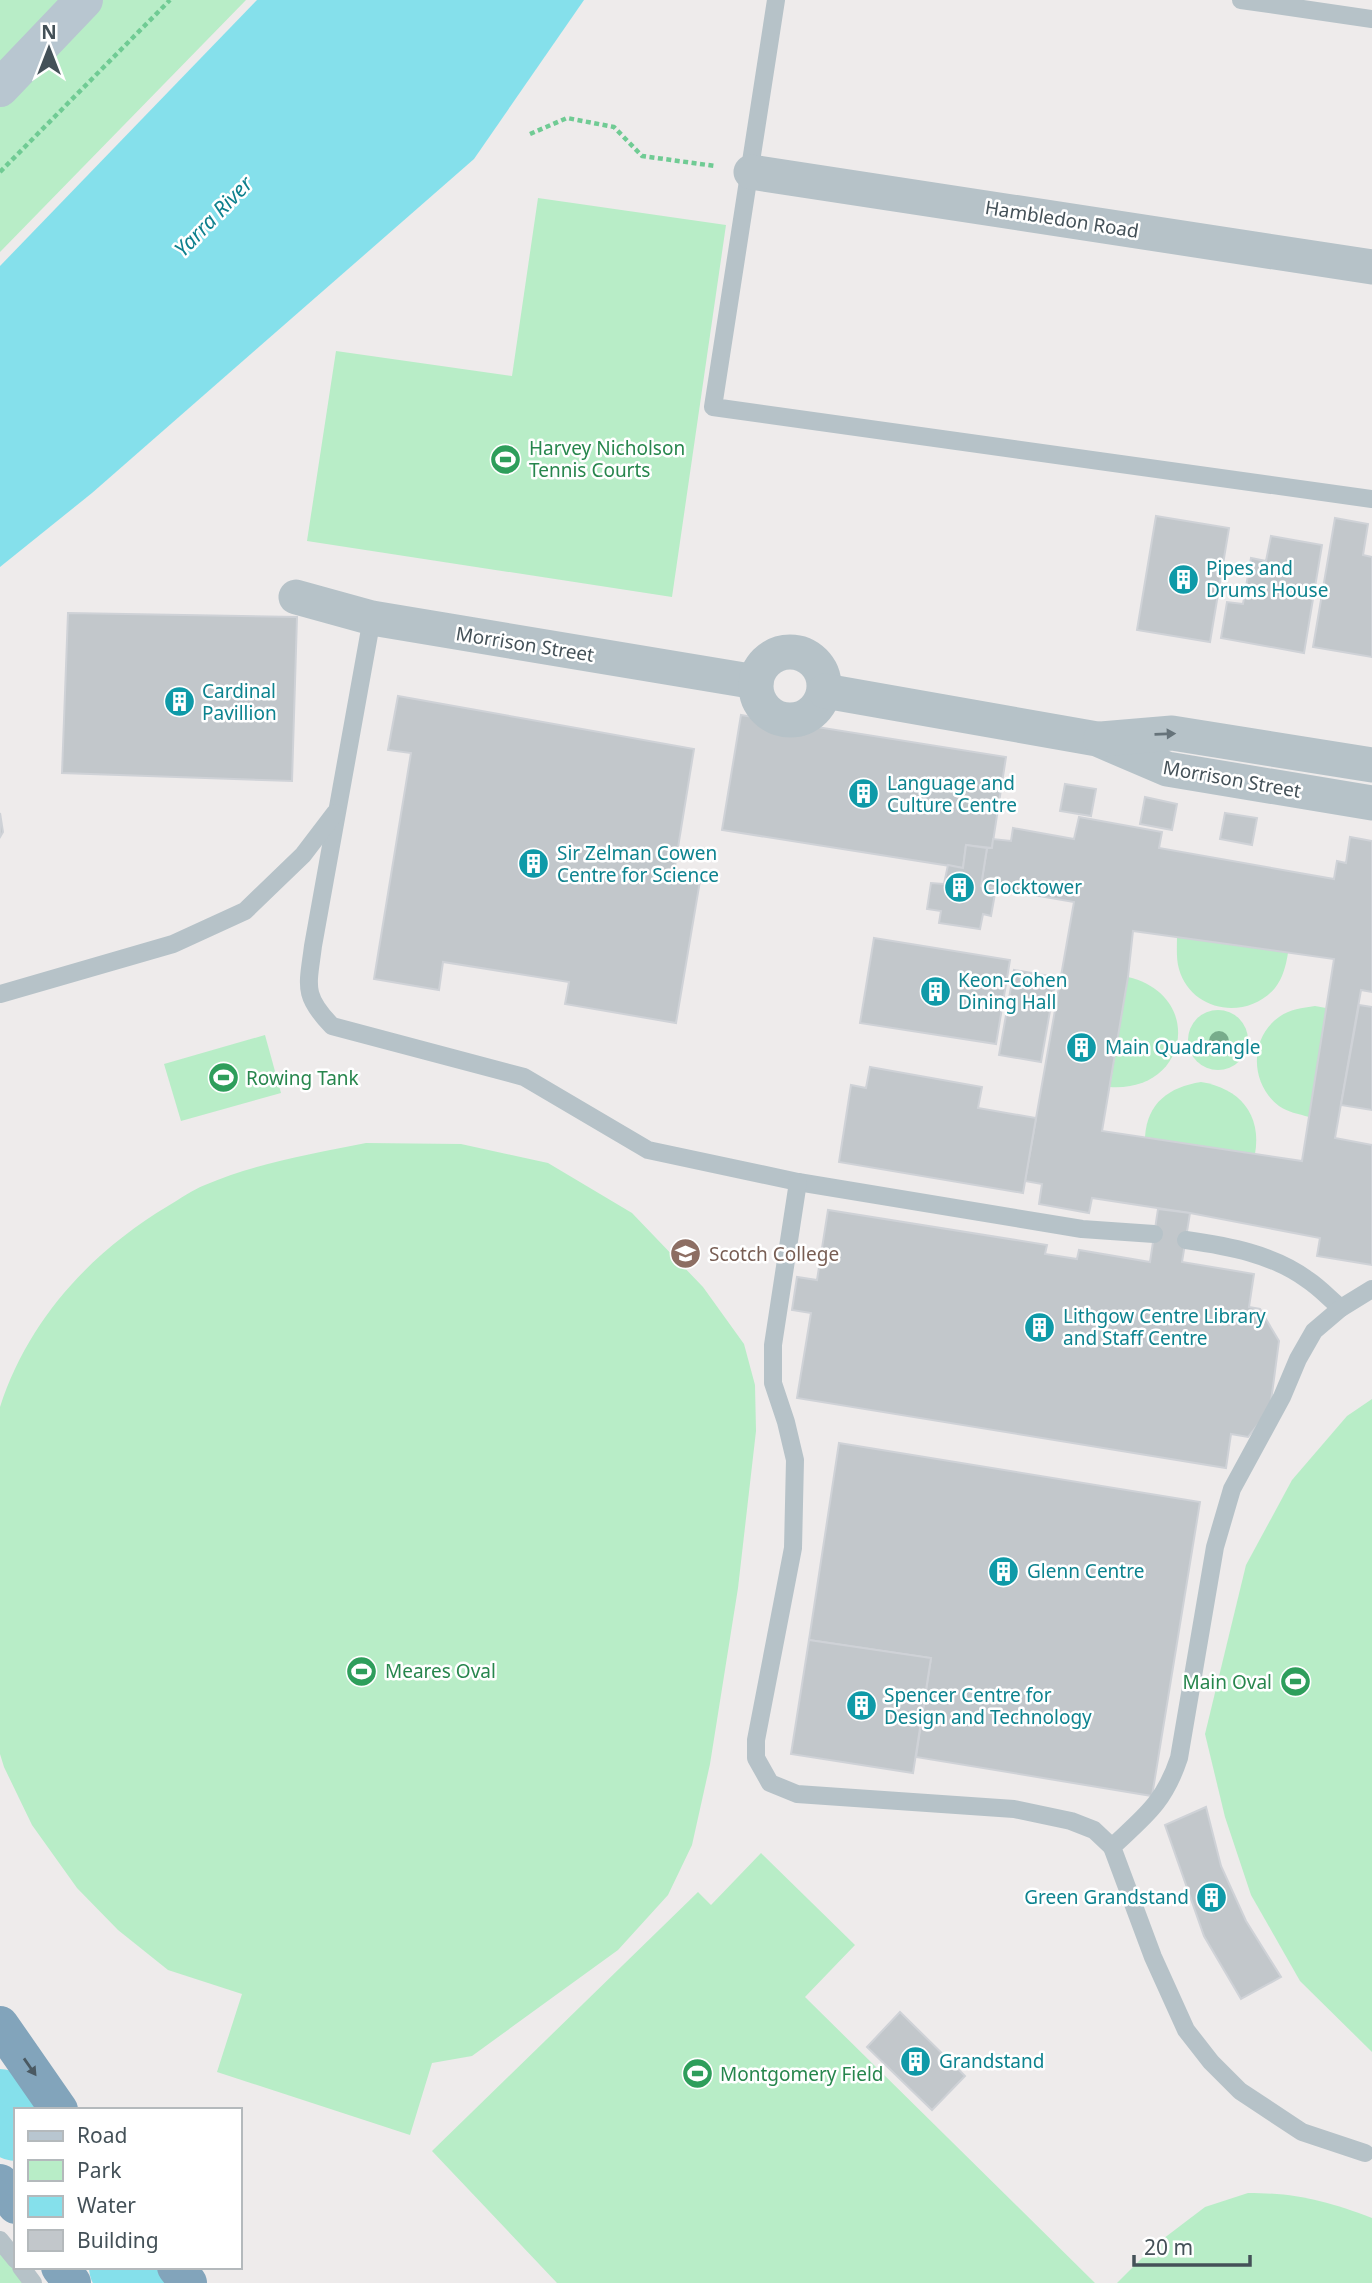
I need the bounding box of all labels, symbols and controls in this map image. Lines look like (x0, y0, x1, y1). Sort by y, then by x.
north arrow (14, 14, 84, 84)
text: N (41, 19, 57, 45)
water label: Yarra River (168, 169, 259, 262)
street label: Hambledon Road (983, 194, 1141, 244)
place label: Harvey Nicholson Tennis Courts (529, 435, 685, 483)
sports icon: Harvey Nicholson Tennis Courts (489, 442, 523, 476)
place label: Pipes and Drums House (1206, 555, 1328, 603)
building icon: Pipes and Drums House (1166, 562, 1200, 596)
street label: Morrison Street (454, 620, 596, 668)
place label: Cardinal Pavillion (202, 678, 277, 726)
building icon: Cardinal Pavillion (162, 685, 196, 719)
one-way arrow (1155, 728, 1177, 740)
street label: Morrison Street (1161, 754, 1303, 804)
place label: Language and Culture Centre (887, 770, 1017, 818)
building icon: Language and Culture Centre (847, 777, 881, 811)
place label: Sir Zelman Cowen Centre for Science (557, 840, 719, 888)
building icon: Sir Zelman Cowen Centre for Science (517, 847, 551, 881)
building icon: Clocktower (943, 870, 977, 904)
place label: Clocktower (983, 874, 1082, 900)
place label: Keon-Cohen Dining Hall (958, 967, 1068, 1015)
building icon: Keon-Cohen Dining Hall (918, 974, 952, 1008)
building icon: Main Quadrangle (1065, 1030, 1099, 1064)
place label: Main Quadrangle (1105, 1034, 1261, 1060)
sports icon: Rowing Tank (206, 1061, 240, 1095)
place label: Rowing Tank (246, 1065, 359, 1091)
school or university icon: Scotch College (669, 1237, 703, 1271)
place label: Scotch College (709, 1241, 839, 1267)
place label: Lithgow Centre Library and Staff Centre (1063, 1303, 1266, 1351)
building icon: Lithgow Centre Library and Staff Centre (1023, 1310, 1057, 1344)
building icon: Glenn Centre (987, 1554, 1021, 1588)
place label: Glenn Centre (1027, 1558, 1144, 1584)
sports icon: Meares Oval (345, 1654, 379, 1688)
place label: Meares Oval (385, 1658, 496, 1684)
sports icon: Main Oval (1278, 1665, 1312, 1699)
place label: Main Oval (1182, 1669, 1272, 1695)
place label: Spencer Centre for Design and Technology (884, 1682, 1092, 1730)
building icon: Spencer Centre for Design and Technology (844, 1689, 878, 1723)
building icon: Green Grandstand (1195, 1880, 1229, 1914)
place label: Green Grandstand (1024, 1884, 1189, 1910)
building icon: Grandstand (899, 2044, 933, 2078)
place label: Grandstand (939, 2048, 1044, 2074)
sports icon: Montgomery Field (680, 2057, 714, 2091)
one-way arrow (23, 2058, 37, 2076)
place label: Montgomery Field (720, 2061, 884, 2087)
legend (14, 2108, 242, 2269)
text: Road (77, 2121, 127, 2149)
text: Park (77, 2156, 122, 2184)
text: Water (77, 2191, 136, 2219)
scale bar (1134, 2224, 1250, 2268)
text: Building (77, 2226, 159, 2254)
text: 20 m (1144, 2233, 1193, 2261)

